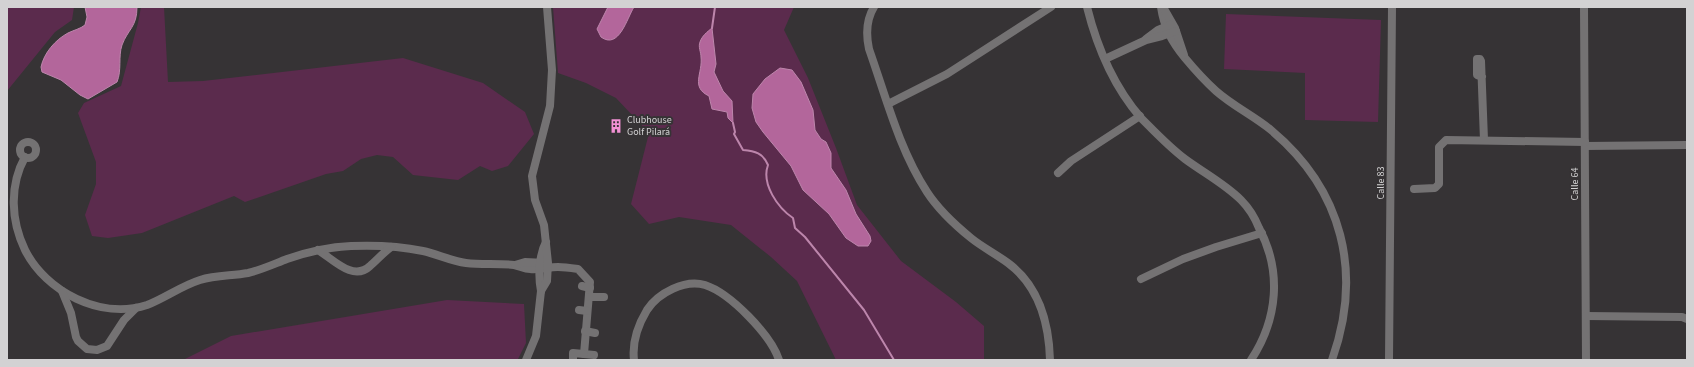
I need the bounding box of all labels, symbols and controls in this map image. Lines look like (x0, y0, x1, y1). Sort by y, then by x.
place label: Clubhouse Golf Pilará (627, 113, 672, 139)
building icon: Clubhouse Golf Pilará (608, 118, 624, 134)
street label: Calle 83 (1374, 167, 1388, 199)
street label: Calle 64 (1568, 168, 1582, 200)

